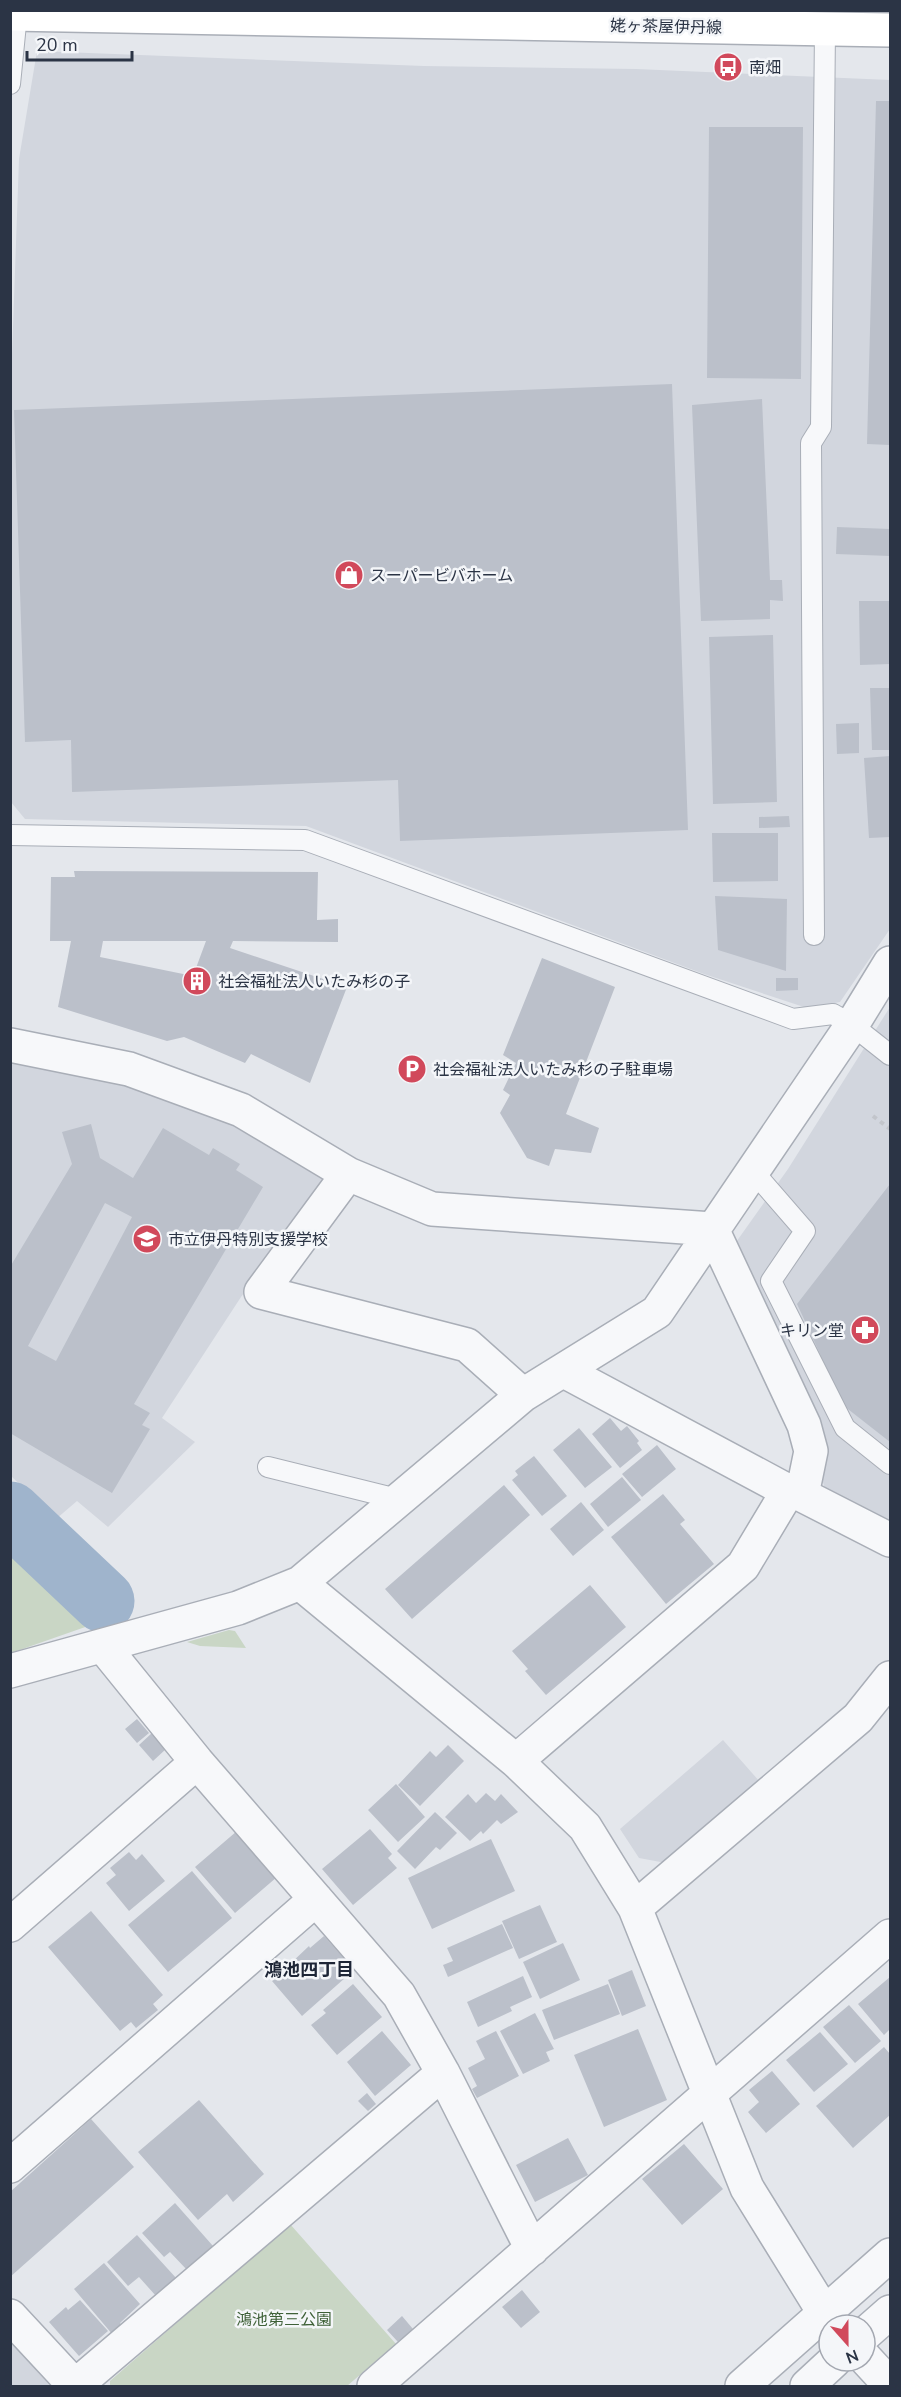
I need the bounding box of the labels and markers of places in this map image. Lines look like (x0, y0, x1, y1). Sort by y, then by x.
bus stop icon: 南畑 (712, 51, 744, 83)
place label: 南畑 (749, 57, 781, 79)
shop icon: スーパービバホーム (333, 559, 365, 591)
place label: スーパービバホーム (370, 565, 513, 587)
building icon: 社会福祉法人いたみ杉の子 (181, 965, 213, 997)
place label: 社会福祉法人いたみ杉の子 (218, 971, 410, 993)
parking icon: 社会福祉法人いたみ杉の子駐車場 (396, 1053, 428, 1085)
place label: 社会福祉法人いたみ杉の子駐車場 (433, 1059, 673, 1081)
school or university icon: 市立伊丹特別支援学校 (131, 1223, 163, 1255)
place label: 市立伊丹特別支援学校 (168, 1229, 328, 1251)
pharmacy icon: キリン堂 (849, 1314, 881, 1346)
place label: キリン堂 (780, 1320, 844, 1342)

